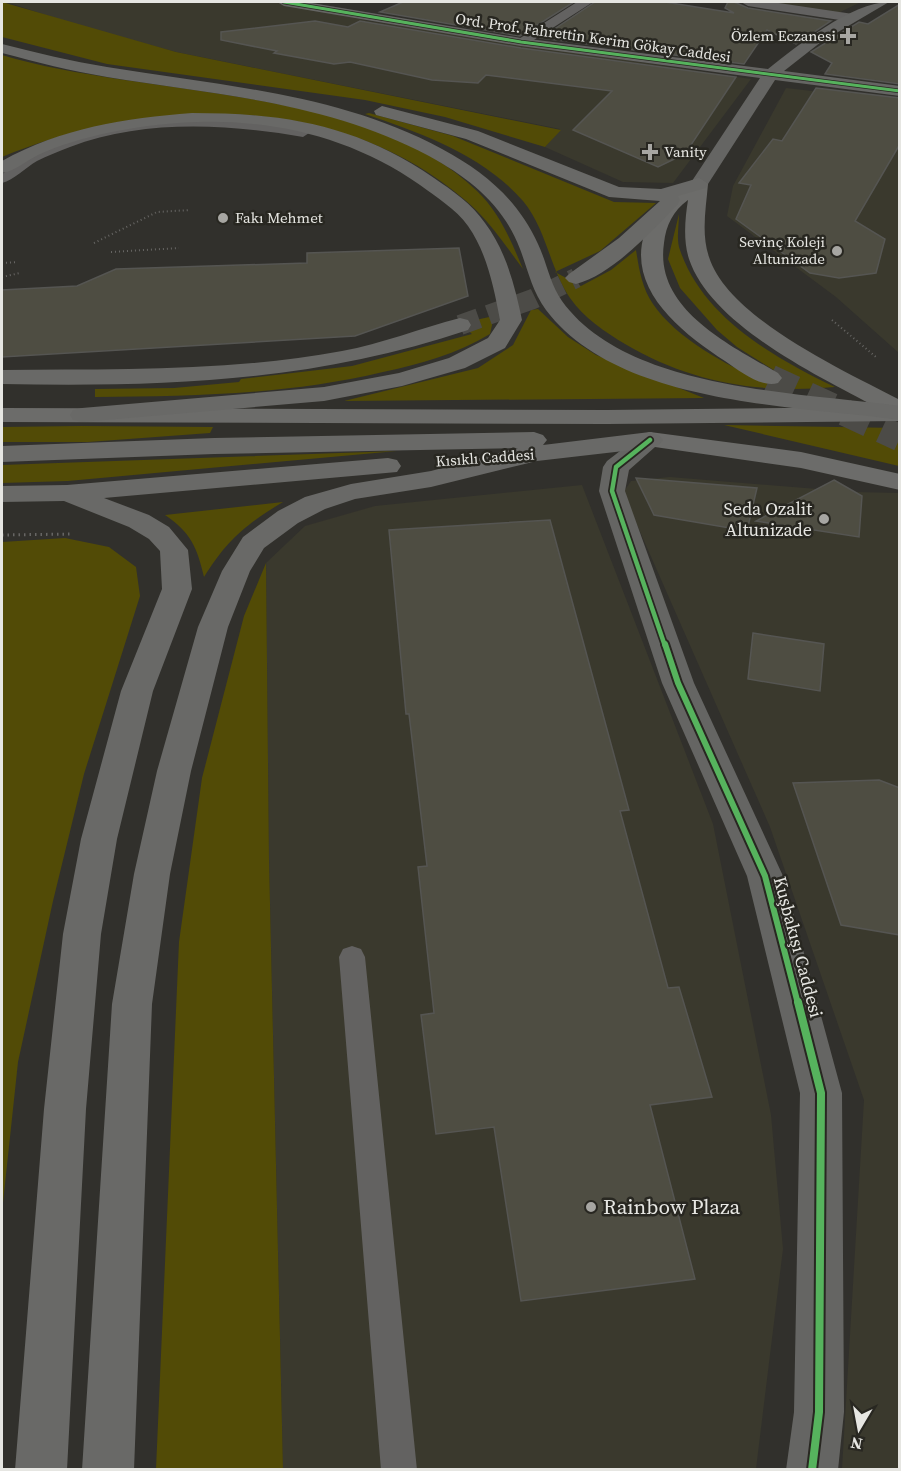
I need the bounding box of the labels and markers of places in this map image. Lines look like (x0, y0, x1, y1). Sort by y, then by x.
place label: Özlem Eczanesi (731, 25, 836, 46)
marker: Özlem Eczanesi (841, 29, 855, 43)
place label: Vanity (664, 141, 707, 162)
marker: Vanity (641, 143, 659, 161)
place label: Fakı Mehmet (235, 207, 323, 228)
marker: Fakı Mehmet (216, 211, 230, 225)
place label: Sevinç Koleji Altunizade (739, 231, 825, 269)
marker: Sevinç Koleji Altunizade (830, 244, 844, 258)
place label: Seda Ozalit Altunizade (724, 496, 812, 542)
marker: Seda Ozalit Altunizade (817, 512, 831, 526)
place label: Rainbow Plaza (603, 1192, 741, 1221)
marker: Rainbow Plaza (584, 1200, 598, 1214)

